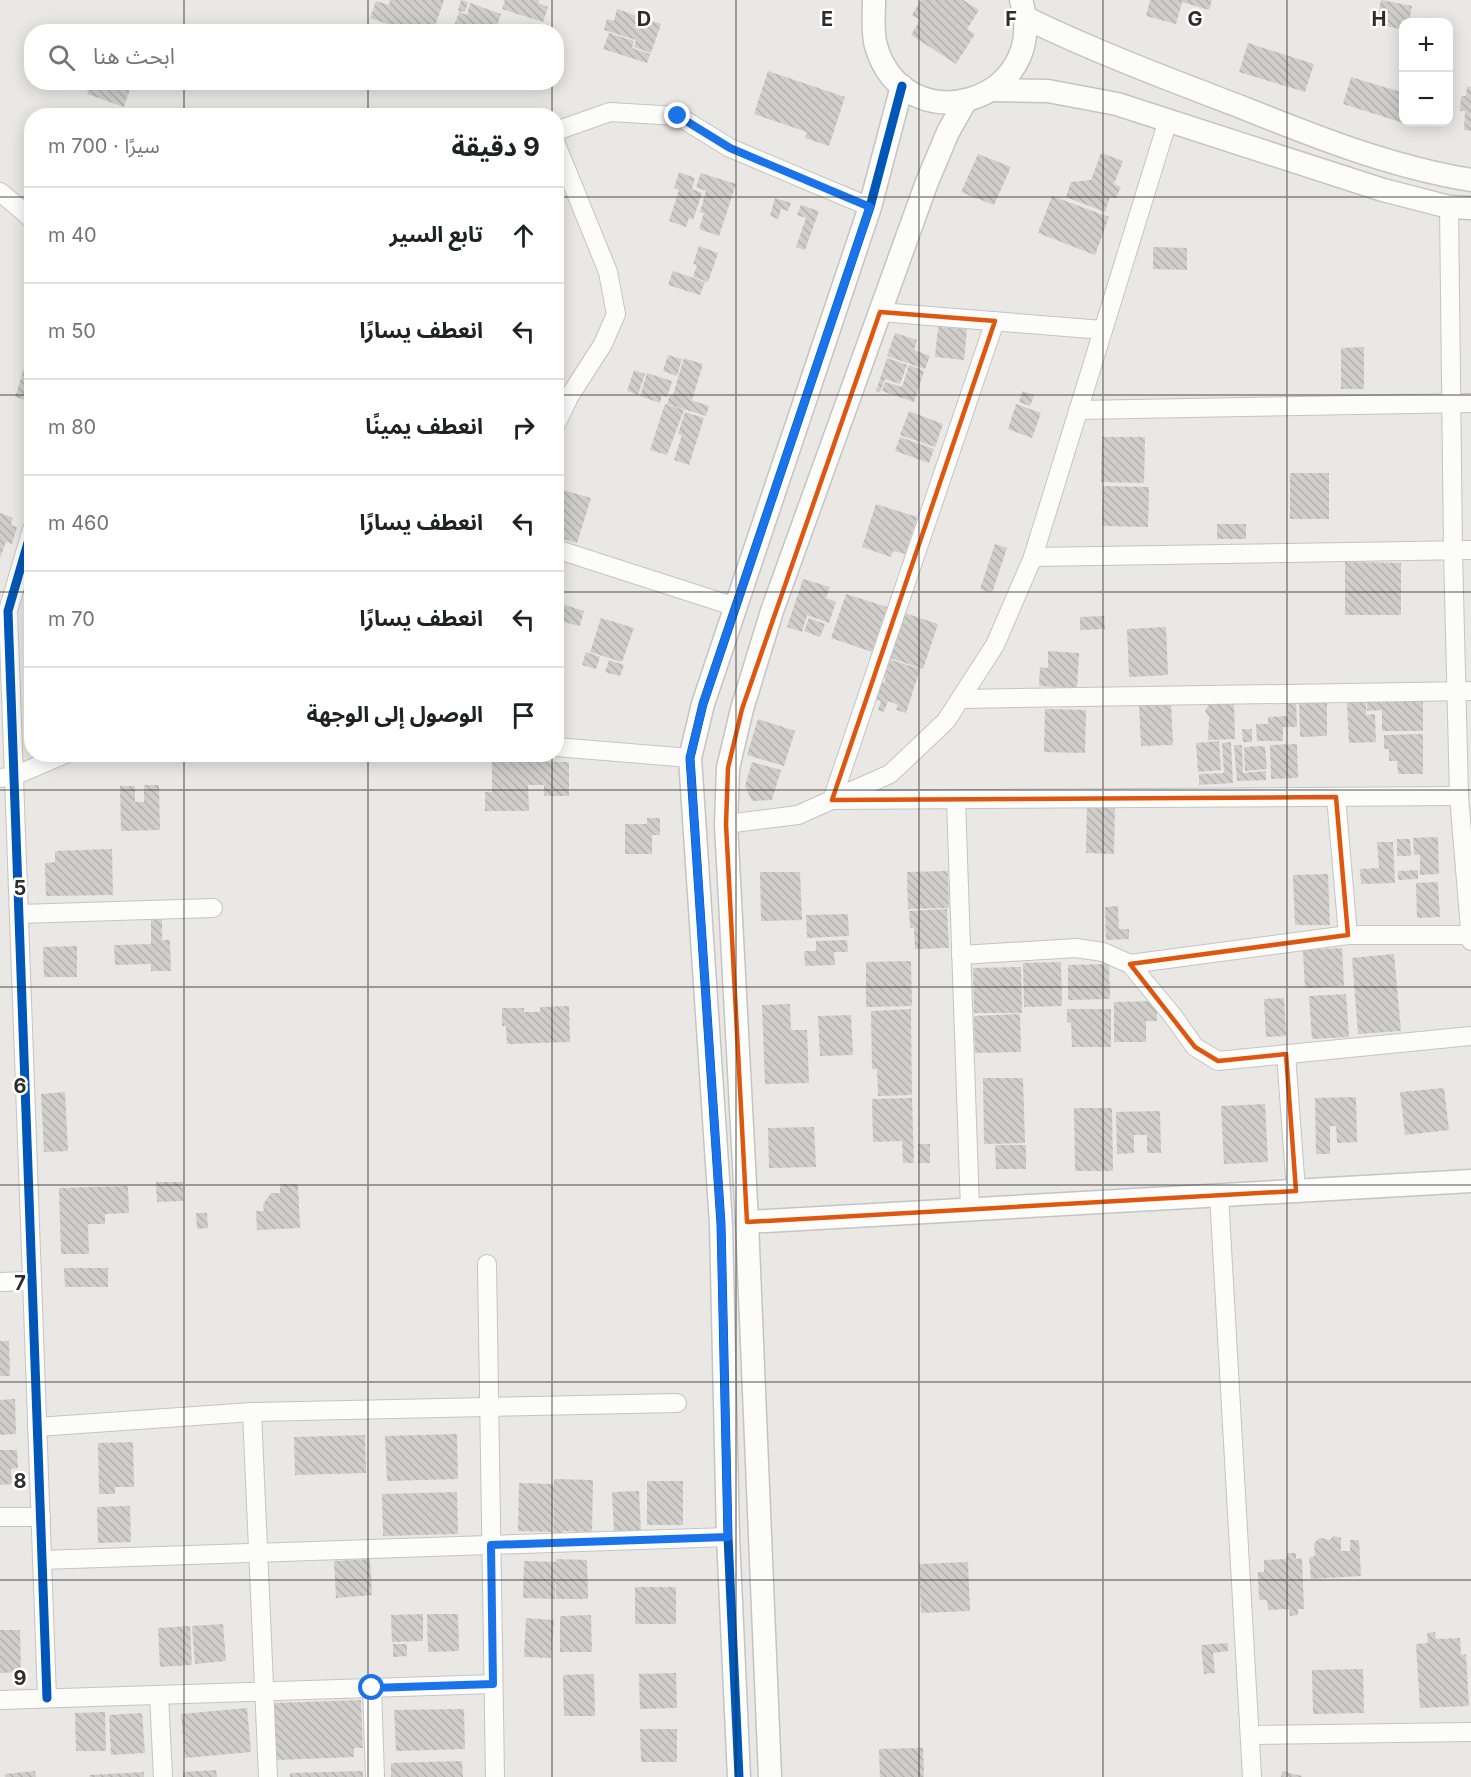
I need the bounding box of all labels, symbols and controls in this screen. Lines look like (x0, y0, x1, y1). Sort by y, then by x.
text: D (637, 7, 651, 31)
text: E (821, 7, 833, 31)
text: F (1005, 7, 1017, 31)
text: G (1187, 7, 1203, 31)
text: H (1372, 7, 1386, 31)
map controls (1399, 18, 1453, 126)
button: + (1399, 18, 1453, 72)
search box (24, 24, 564, 90)
icon: search (45, 41, 78, 74)
text: ابحث هنا (93, 43, 175, 69)
button: − (1399, 72, 1453, 126)
route end (664, 102, 690, 128)
text: 9 دقيقة (452, 131, 540, 162)
text: سيرًا · 700 m (48, 134, 160, 158)
icon: ahead (507, 219, 540, 252)
text: تابع السير (390, 221, 483, 247)
text: 40 m (48, 223, 97, 247)
icon: left (507, 315, 540, 348)
text: انعطف يسارًا (360, 317, 483, 343)
text: 50 m (48, 319, 96, 343)
icon: right (507, 411, 540, 444)
text: انعطف يمينًا (365, 413, 483, 439)
text: 80 m (48, 415, 96, 439)
icon: left (507, 507, 540, 540)
text: انعطف يسارًا (360, 509, 483, 535)
text: 460 m (48, 511, 109, 535)
icon: left (507, 603, 540, 636)
text: انعطف يسارًا (360, 605, 483, 631)
text: 70 m (48, 607, 95, 631)
icon: arrive (507, 699, 540, 732)
text: الوصول إلى الوجهة (306, 701, 483, 727)
text: 5 (14, 876, 26, 900)
text: 6 (14, 1074, 27, 1098)
text: 7 (14, 1271, 26, 1295)
text: 8 (13, 1469, 27, 1493)
text: 9 (14, 1666, 27, 1690)
route start (358, 1674, 384, 1700)

